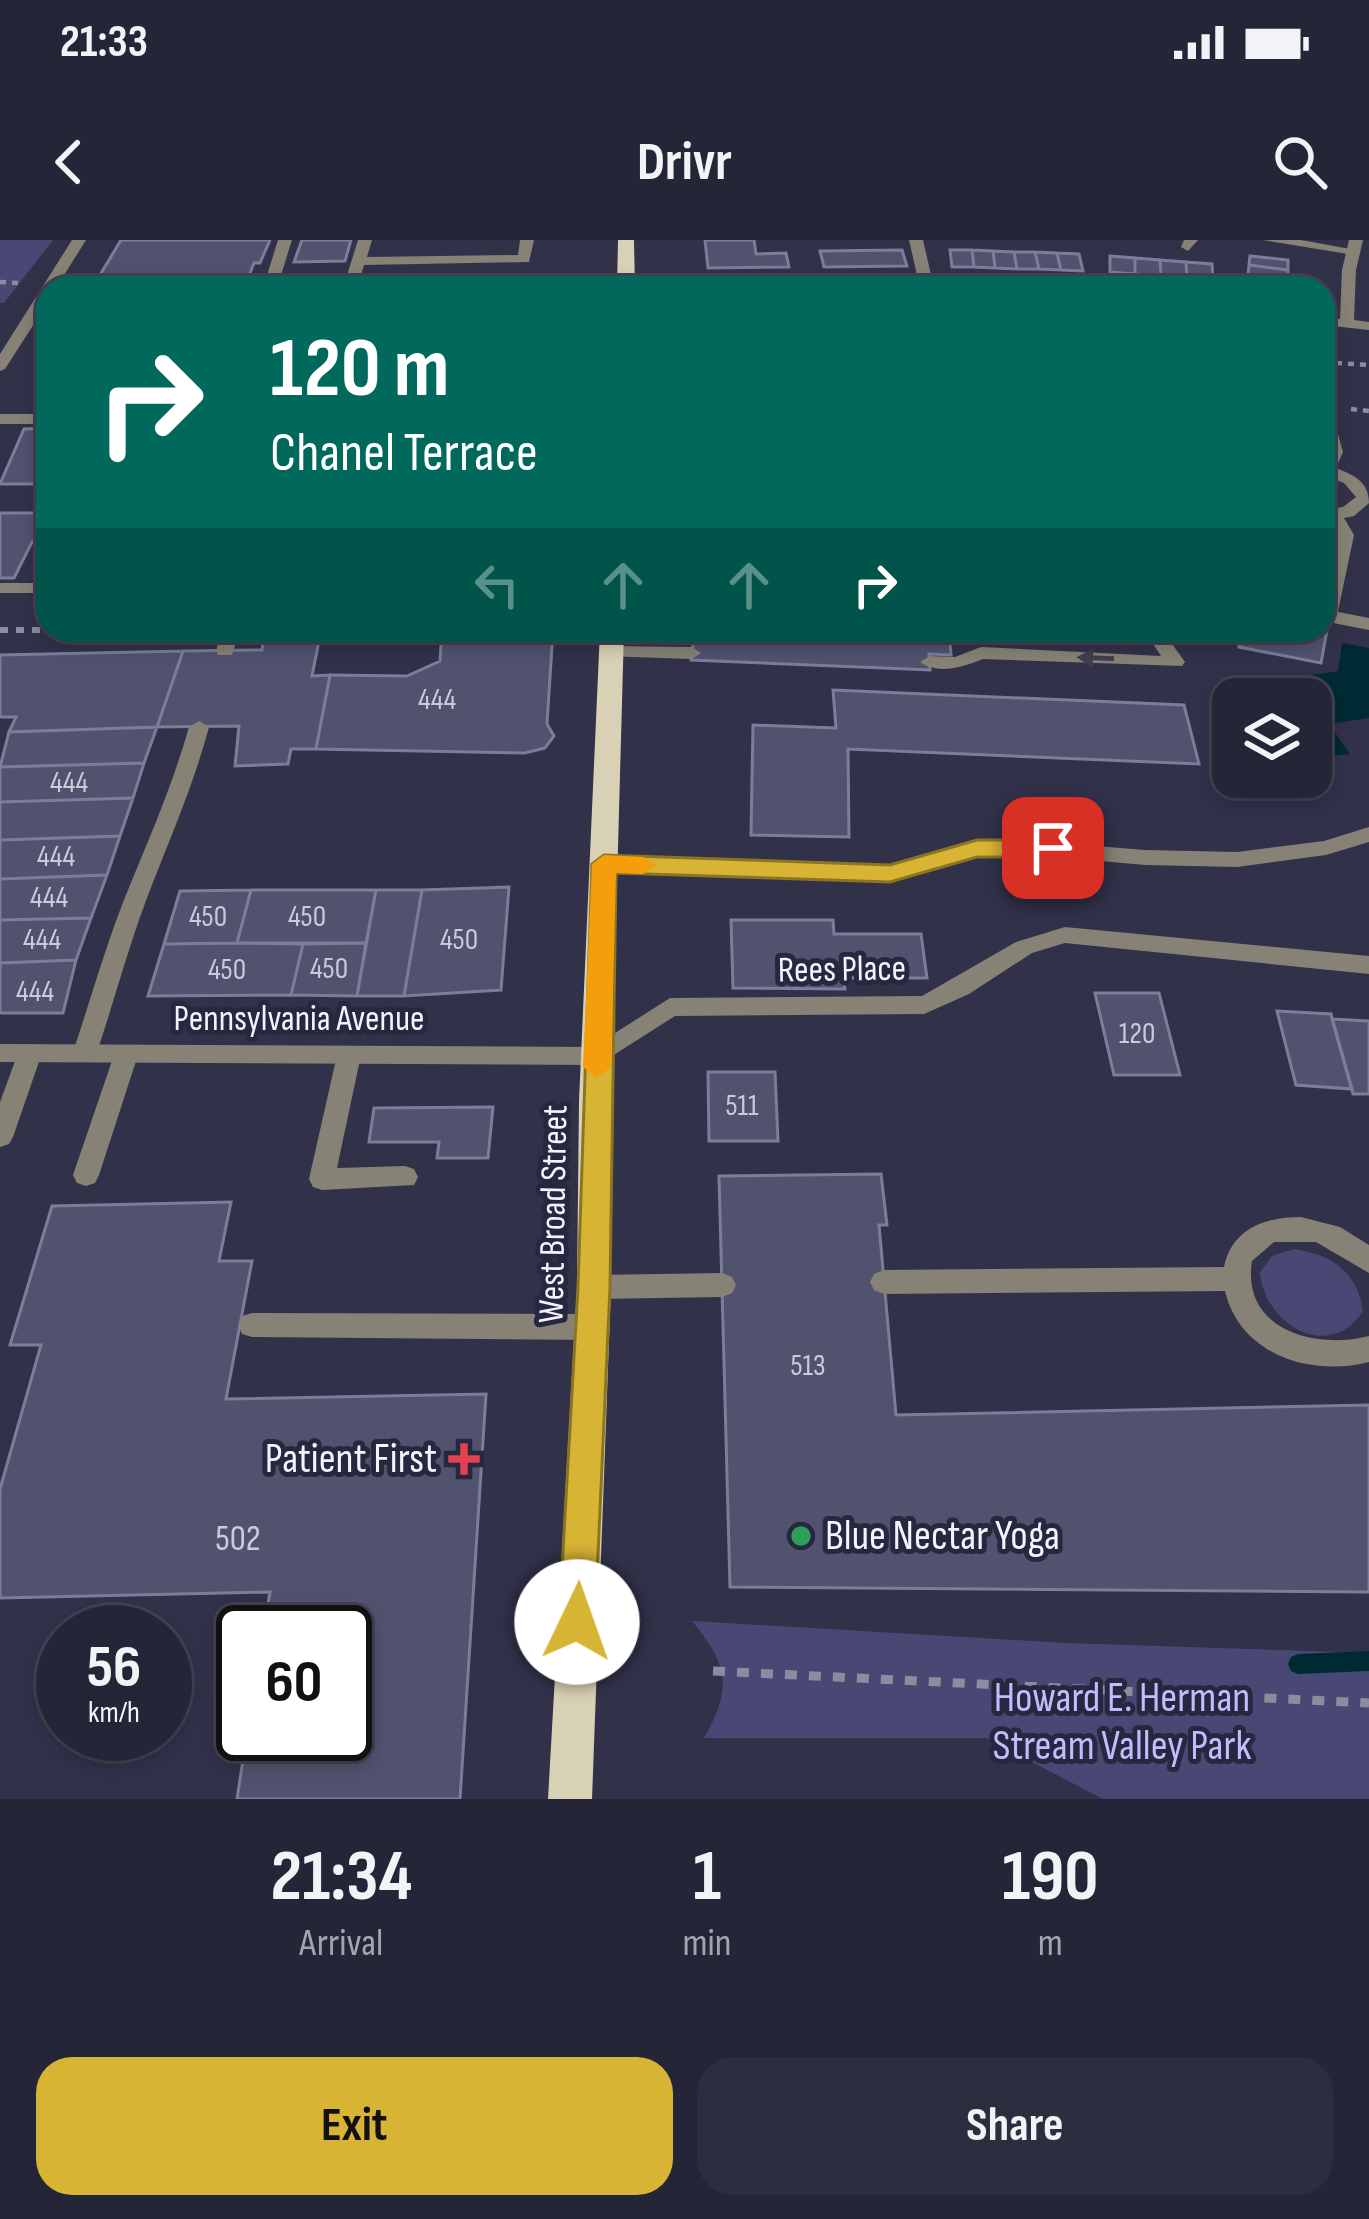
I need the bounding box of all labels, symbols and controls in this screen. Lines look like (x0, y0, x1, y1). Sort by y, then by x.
text: 21:33 (60, 15, 148, 70)
icon: back (36, 129, 102, 195)
icon: search (1267, 129, 1333, 195)
text: Drivr (637, 130, 732, 195)
text: 120 m (270, 319, 449, 420)
icon: right (72, 324, 228, 480)
text: Chanel Terrace (270, 421, 538, 486)
icon: left (464, 552, 530, 618)
icon: ahead (590, 552, 656, 618)
icon: ahead (716, 552, 782, 618)
icon: right (842, 552, 908, 618)
one-way arrow (1076, 648, 1114, 667)
map controls (1212, 678, 1332, 798)
button: layers (1212, 678, 1332, 798)
house number: 444 (418, 682, 456, 718)
house number: 444 (50, 765, 88, 801)
pin (1002, 797, 1104, 899)
icon: arrive (1020, 815, 1086, 881)
house number: 444 (37, 839, 75, 875)
house number: 444 (30, 880, 68, 916)
house number: 450 (189, 899, 227, 935)
house number: 450 (288, 899, 326, 935)
house number: 444 (23, 922, 61, 958)
house number: 450 (440, 922, 478, 958)
street label: Rees Place (777, 947, 907, 993)
house number: 450 (310, 951, 348, 987)
house number: 450 (208, 952, 246, 988)
house number: 444 (16, 974, 54, 1010)
street label: Pennsylvania Avenue (174, 998, 424, 1041)
house number: 120 (1119, 1016, 1155, 1052)
house number: 511 (725, 1088, 759, 1124)
street label: West Broad Street (531, 1105, 577, 1323)
house number: 513 (790, 1348, 826, 1384)
place label: Patient First (265, 1434, 437, 1485)
marker: Patient First (448, 1443, 480, 1475)
place label: Blue Nectar Yoga (825, 1511, 1060, 1562)
house number: 502 (215, 1518, 261, 1561)
marker: Blue Nectar Yoga (788, 1523, 814, 1549)
position arrow (514, 1559, 640, 1685)
speed limit sign: 60 (216, 1605, 372, 1761)
text: 56 (87, 1632, 141, 1704)
park label: Howard E. Herman Stream Valley Park (992, 1673, 1252, 1772)
text: km/h (88, 1695, 140, 1731)
text: 21:34 (270, 1834, 412, 1921)
text: 1 (693, 1834, 721, 1921)
text: 190 (1002, 1834, 1099, 1921)
text: Arrival (299, 1920, 383, 1967)
text: min (683, 1920, 732, 1967)
text: m (1038, 1920, 1063, 1967)
button: Exit (36, 2057, 673, 2195)
button: Share (697, 2057, 1333, 2195)

